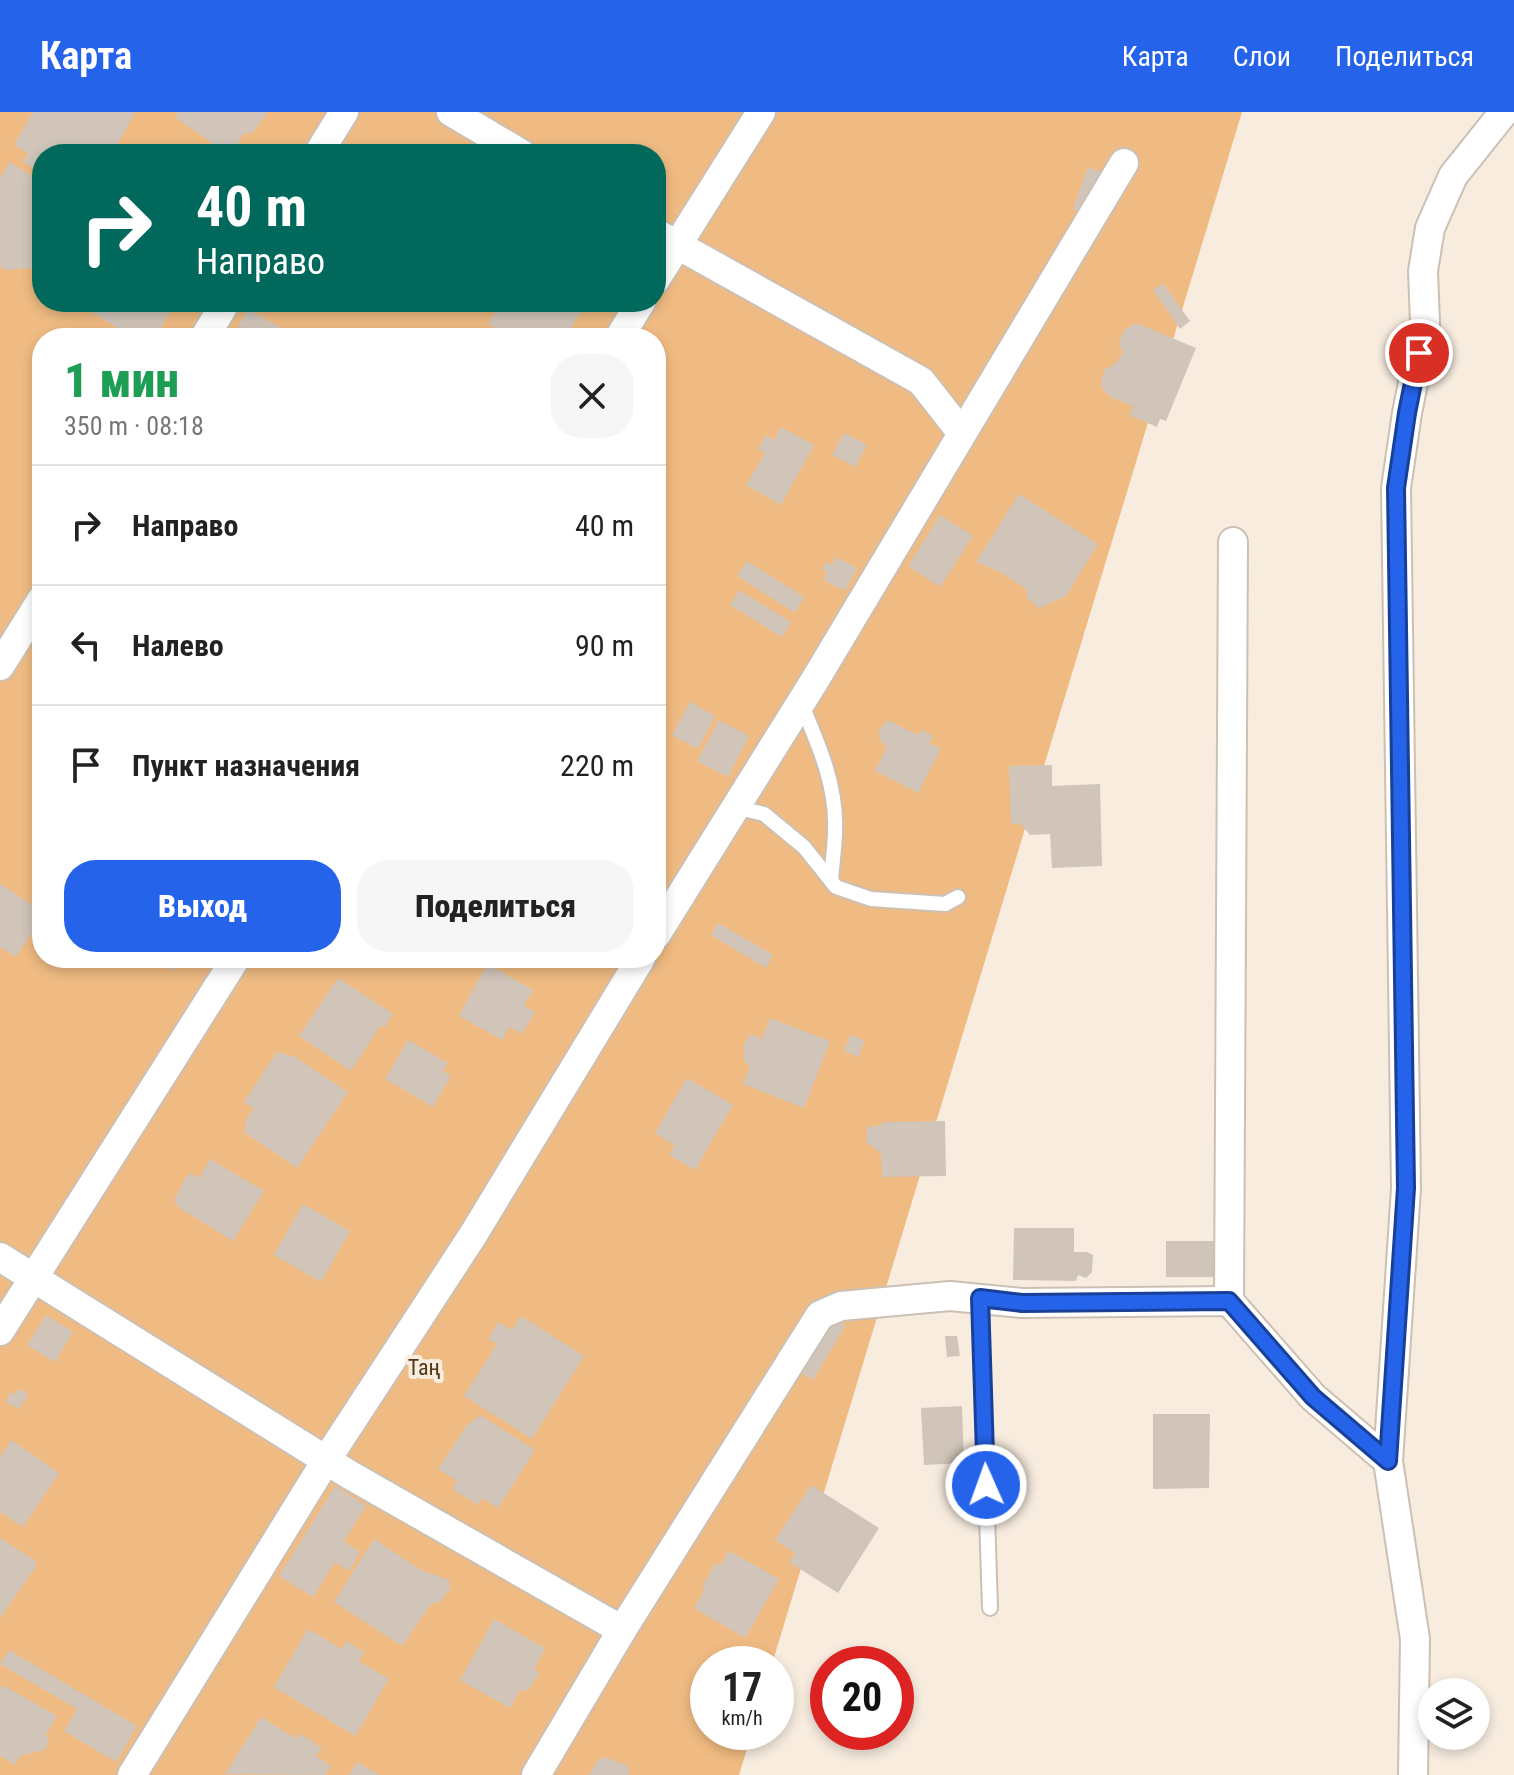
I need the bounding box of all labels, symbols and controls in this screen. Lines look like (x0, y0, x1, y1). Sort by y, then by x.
text: Карта (40, 34, 132, 78)
text: Карта (1122, 40, 1189, 73)
text: Слои (1233, 40, 1291, 73)
text: Поделиться (1335, 40, 1474, 73)
text: 40 m (196, 174, 307, 240)
icon: right (64, 176, 168, 280)
text: Направо (196, 241, 325, 283)
pin (1385, 319, 1453, 387)
icon: arrive (1397, 331, 1441, 375)
text: 1 мин (64, 352, 179, 409)
button: close (550, 354, 634, 438)
text: 350 m · 08:18 (64, 411, 204, 441)
icon: right (64, 503, 108, 547)
text: Направо (132, 508, 238, 543)
text: 40 m (575, 508, 634, 543)
icon: left (64, 623, 108, 667)
text: Налево (132, 628, 224, 663)
text: 90 m (575, 628, 634, 663)
icon: arrive (64, 743, 108, 787)
text: Пункт назначения (132, 748, 360, 783)
text: 220 m (560, 748, 634, 783)
button: Выход (64, 860, 341, 952)
button: Поделиться (357, 860, 634, 952)
park label: Таң (408, 1355, 440, 1380)
position arrow (944, 1443, 1028, 1527)
speed limit sign: 20 (810, 1646, 914, 1750)
text: 17 (722, 1664, 762, 1711)
map controls (1418, 1678, 1490, 1750)
button: layers (1418, 1678, 1490, 1750)
text: km/h (721, 1706, 763, 1730)

